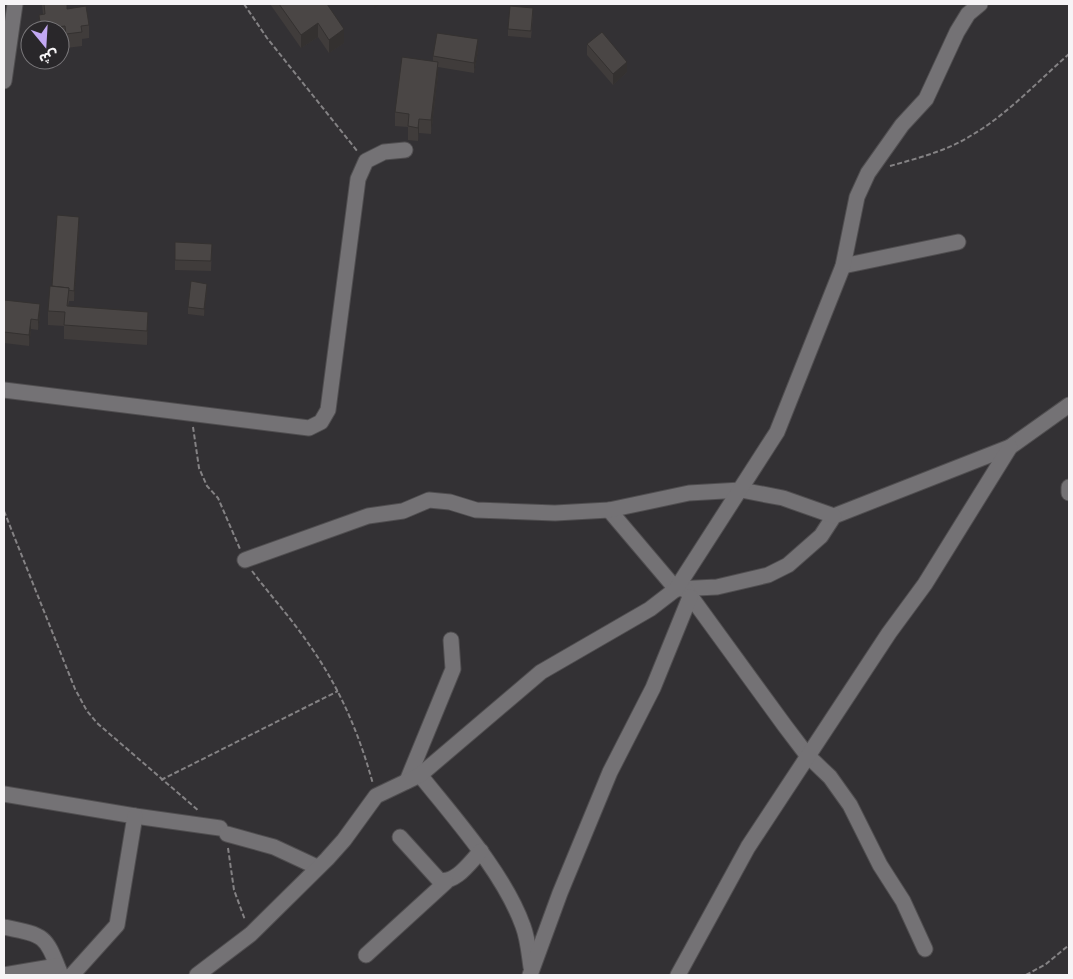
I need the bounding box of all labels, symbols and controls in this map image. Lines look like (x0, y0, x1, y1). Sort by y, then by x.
north arrow (20, 20, 70, 70)
text: ش (37, 45, 61, 70)

